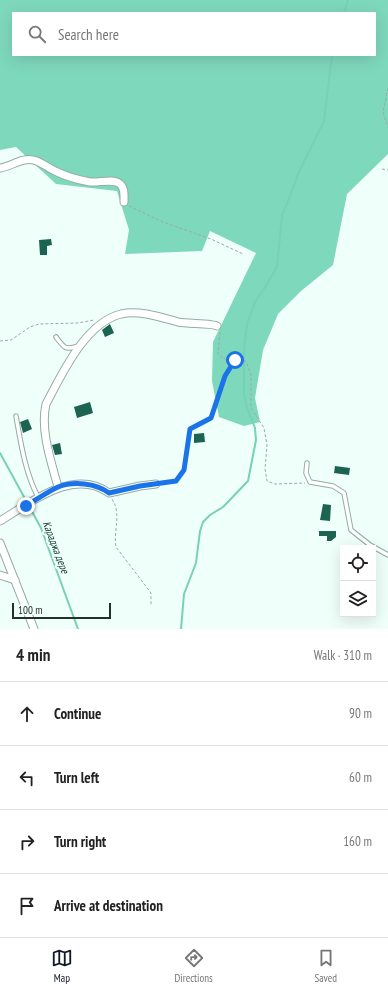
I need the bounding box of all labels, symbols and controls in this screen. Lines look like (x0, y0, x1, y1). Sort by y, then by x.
search box (12, 12, 376, 56)
icon: search (26, 23, 48, 45)
text: Search here (58, 25, 119, 44)
route start (226, 351, 244, 369)
route end (17, 497, 35, 515)
water label: Караджа дере (40, 519, 73, 577)
map controls (340, 545, 376, 617)
button: locate (340, 545, 376, 581)
button: layers (340, 581, 376, 617)
scale bar (12, 601, 111, 620)
text: 100 m (18, 603, 42, 617)
text: 4 min (16, 644, 50, 666)
text: Walk · 310 m (314, 647, 372, 664)
icon: ahead (16, 703, 38, 725)
text: Continue (54, 704, 101, 723)
text: 90 m (349, 705, 372, 722)
icon: left (16, 767, 38, 789)
text: Turn left (54, 768, 99, 787)
text: 60 m (349, 769, 372, 786)
icon: right (16, 831, 38, 853)
text: Turn right (54, 832, 106, 851)
text: 160 m (343, 833, 372, 850)
icon: arrive (16, 895, 38, 917)
text: Arrive at destination (54, 896, 163, 915)
tab: Map (51, 947, 73, 985)
tab: Directions (175, 947, 213, 985)
tab: Saved (314, 947, 337, 985)

